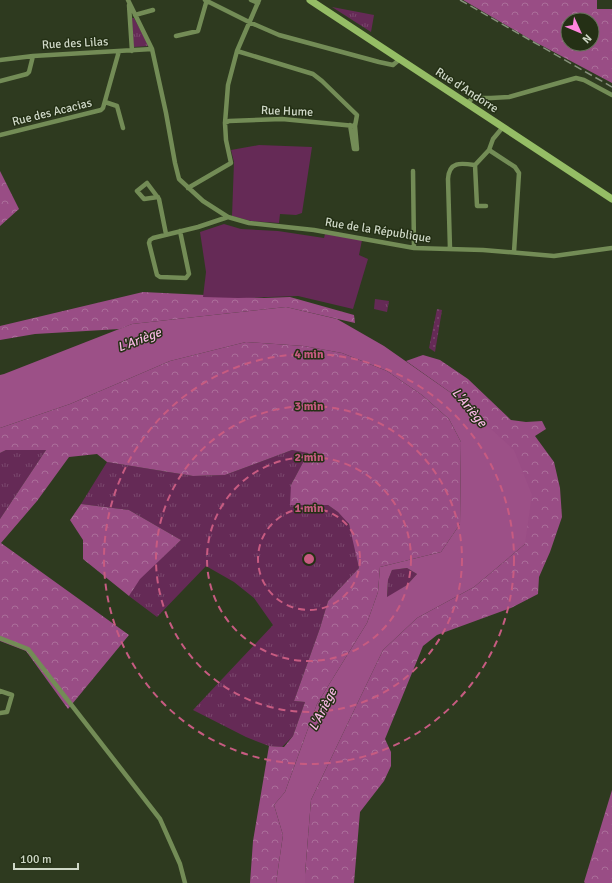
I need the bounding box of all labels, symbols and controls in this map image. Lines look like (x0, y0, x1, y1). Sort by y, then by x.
north arrow (560, 12, 600, 52)
text: N (579, 31, 594, 46)
street label: Rue des Lilas (41, 34, 109, 53)
street label: Rue d'Andorre (432, 65, 501, 116)
street label: Rue des Acacias (11, 95, 94, 130)
street label: Rue Hume (261, 103, 313, 120)
street label: Rue de la République (324, 215, 432, 246)
water label: L'Ariège (115, 324, 165, 356)
text: 4 min (295, 347, 324, 362)
water label: L'Ariège (448, 385, 491, 431)
text: 3 min (295, 399, 324, 414)
text: 2 min (295, 450, 324, 465)
text: 1 min (295, 501, 324, 516)
centre of rings (302, 552, 316, 566)
water label: L'Ariège (305, 684, 341, 733)
scale bar (14, 845, 78, 871)
text: 100 m (20, 852, 52, 867)

